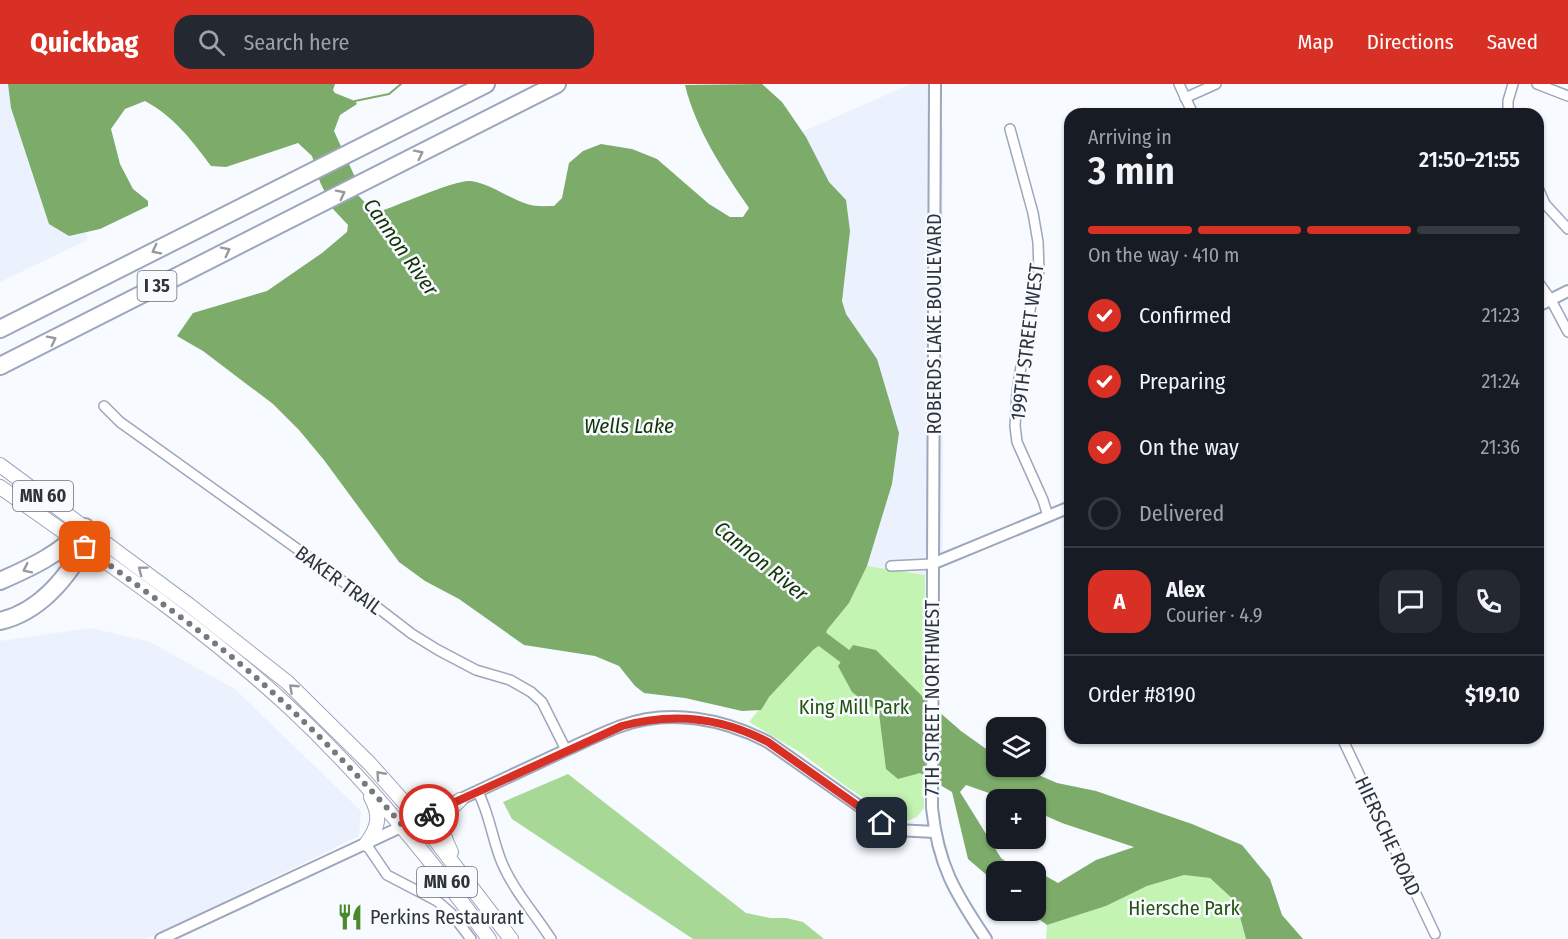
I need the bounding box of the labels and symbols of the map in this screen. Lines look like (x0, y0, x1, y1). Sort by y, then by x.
one-way arrow (412, 150, 423, 161)
one-way arrow (335, 189, 346, 201)
water label: Cannon River (358, 193, 444, 301)
street label: ROBERDS LAKE BOULEVARD (922, 213, 946, 435)
one-way arrow (151, 243, 162, 255)
one-way arrow (219, 247, 230, 259)
street label: 199TH STREET WEST (1005, 261, 1049, 422)
road number: I 35 (138, 271, 176, 301)
one-way arrow (46, 335, 57, 347)
water label: Wells Lake (584, 413, 674, 439)
road number: MN 60 (13, 481, 73, 511)
water label: Cannon River (709, 515, 814, 607)
pin (59, 521, 110, 572)
street label: BAKER TRAIL (291, 540, 387, 620)
one-way arrow (23, 561, 34, 573)
one-way arrow (138, 566, 149, 577)
street label: 7TH STREET NORTHWEST (920, 599, 944, 796)
one-way arrow (289, 684, 300, 695)
park label: King Mill Park (799, 695, 910, 719)
one-way arrow (376, 771, 387, 782)
street label: HIERSCHE ROAD (1350, 772, 1426, 900)
courier (399, 784, 459, 844)
pin (856, 797, 907, 848)
road number: MN 60 (417, 867, 477, 897)
park label: Hiersche Park (1128, 896, 1240, 920)
restaurant icon: Perkins Restaurant (335, 902, 365, 932)
place label: Perkins Restaurant (370, 905, 524, 929)

